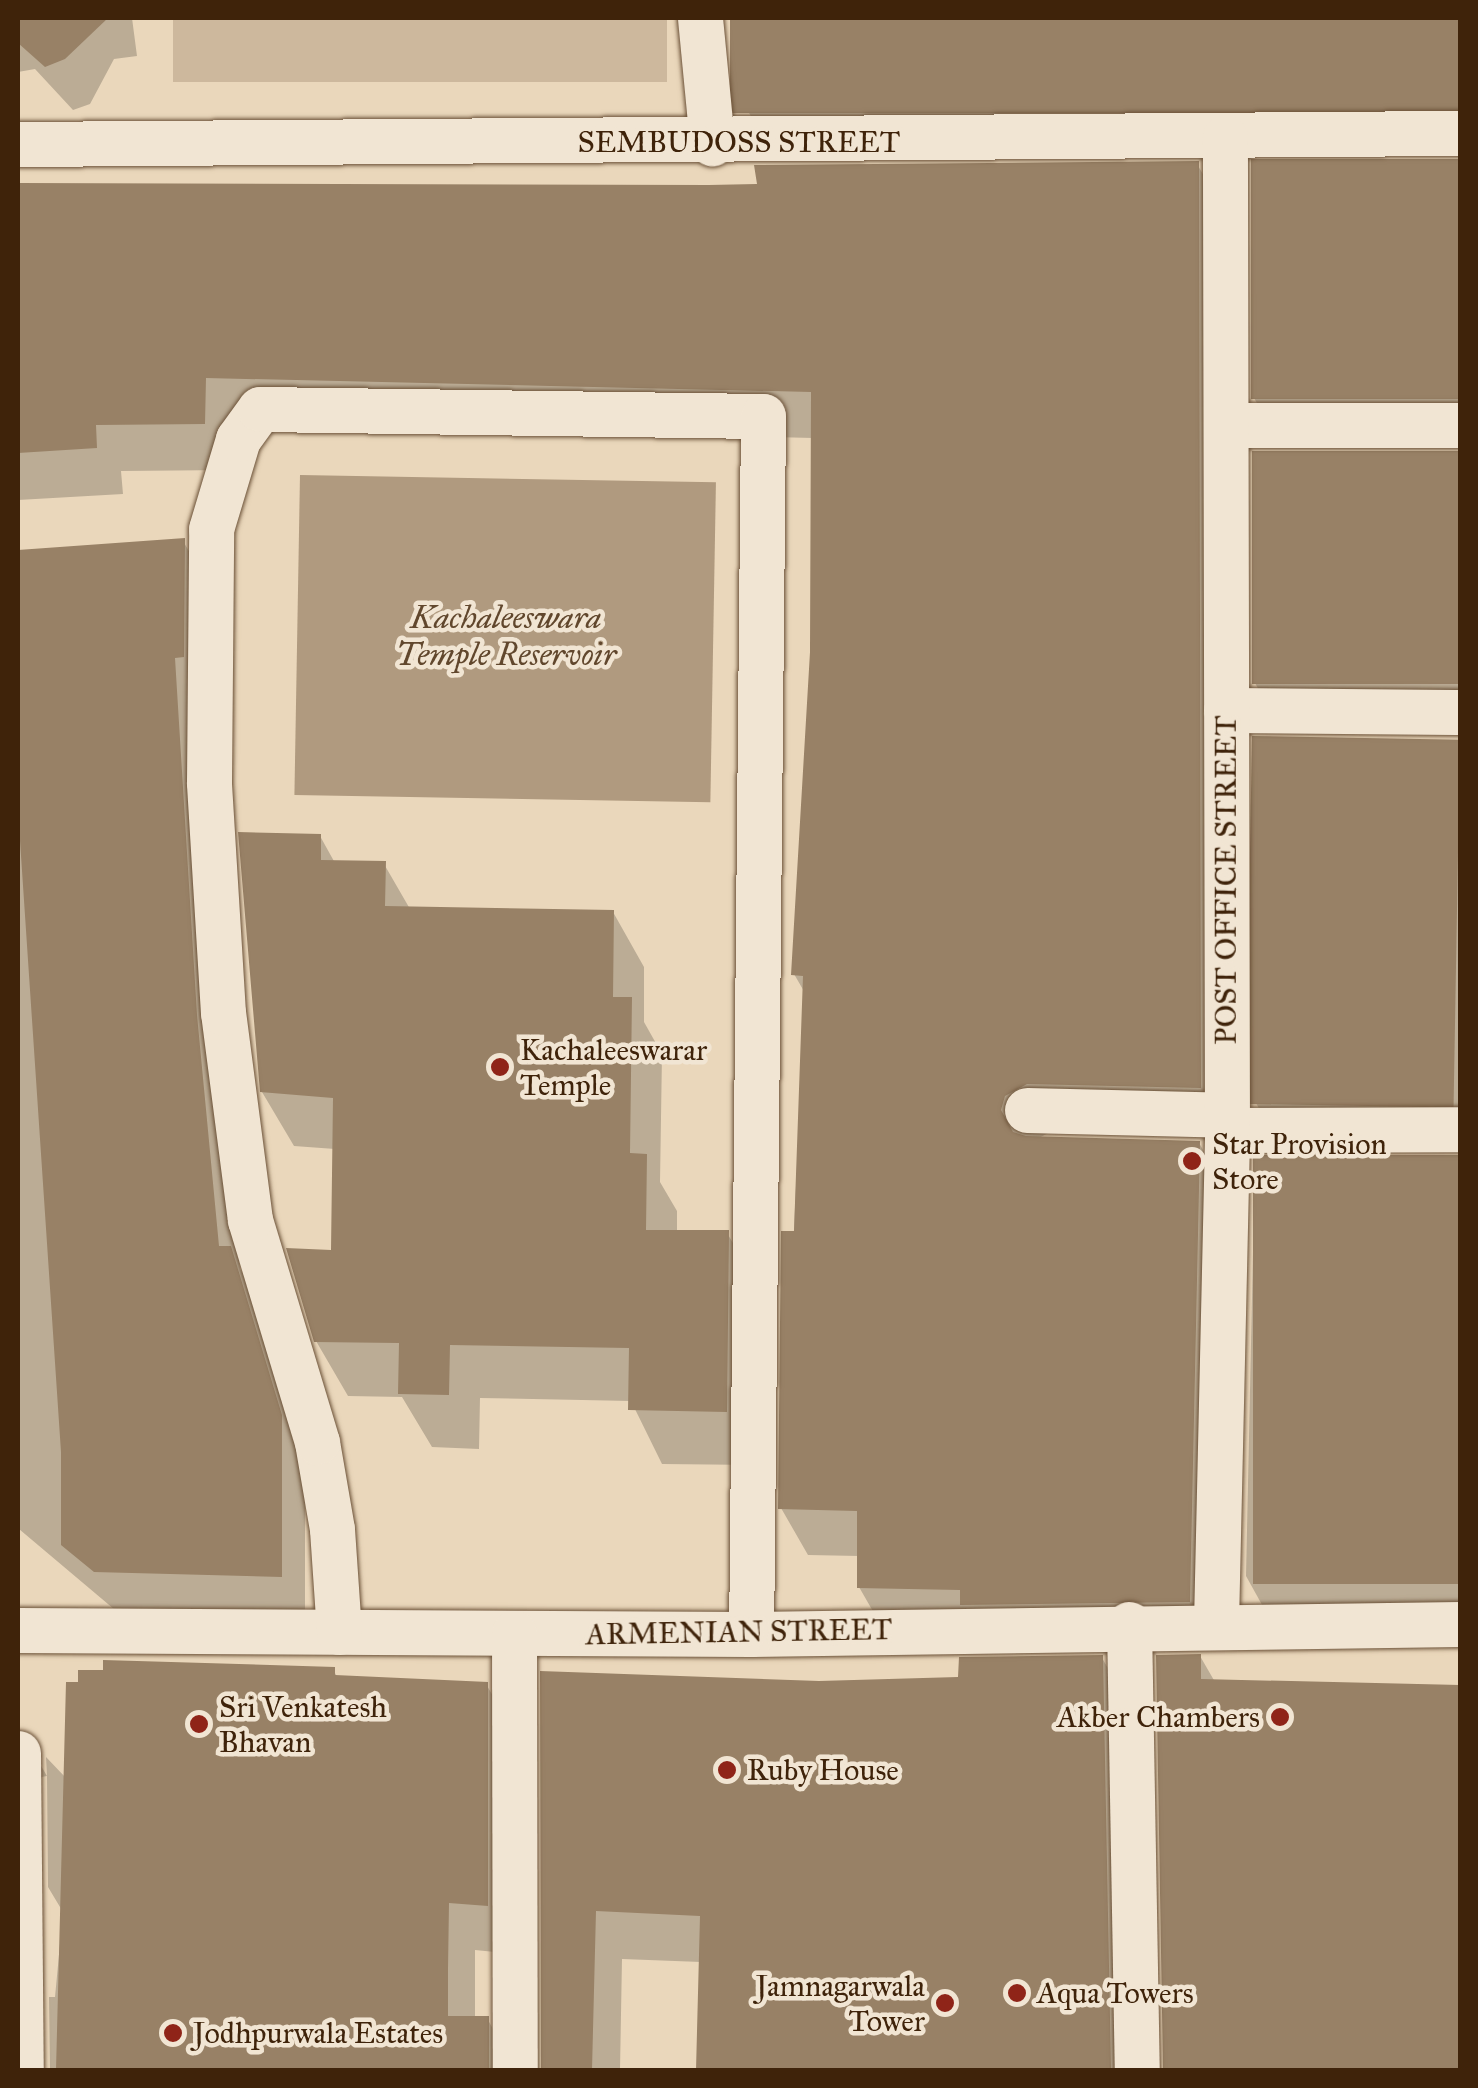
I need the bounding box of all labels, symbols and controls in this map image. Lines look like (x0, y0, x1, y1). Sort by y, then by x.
street label: SEMBUDOSS STREET (578, 124, 900, 160)
water label: Kachaleeswara Temple Reservoir (396, 600, 616, 675)
street label: POST OFFICE STREET (1208, 715, 1244, 1045)
place label: Kachaleeswarar Temple (520, 1032, 707, 1102)
marker: Kachaleeswarar Temple (489, 1056, 511, 1078)
place label: Star Provision Store (1212, 1126, 1387, 1196)
marker: Star Provision Store (1181, 1150, 1203, 1172)
street label: ARMENIAN STREET (585, 1611, 893, 1653)
place label: Sri Venkatesh Bhavan (219, 1689, 387, 1760)
place label: Akber Chambers (1057, 1699, 1260, 1735)
marker: Akber Chambers (1269, 1706, 1291, 1728)
marker: Sri Venkatesh Bhavan (188, 1713, 210, 1735)
place label: Ruby House (747, 1752, 899, 1788)
marker: Ruby House (716, 1759, 738, 1781)
place label: Jamnagarwala Tower (756, 1968, 925, 2038)
place label: Aqua Towers (1037, 1975, 1194, 2011)
marker: Aqua Towers (1006, 1982, 1028, 2004)
marker: Jamnagarwala Tower (934, 1992, 956, 2014)
place label: Jodhpurwala Estates (193, 2015, 443, 2051)
marker: Jodhpurwala Estates (162, 2022, 184, 2044)

